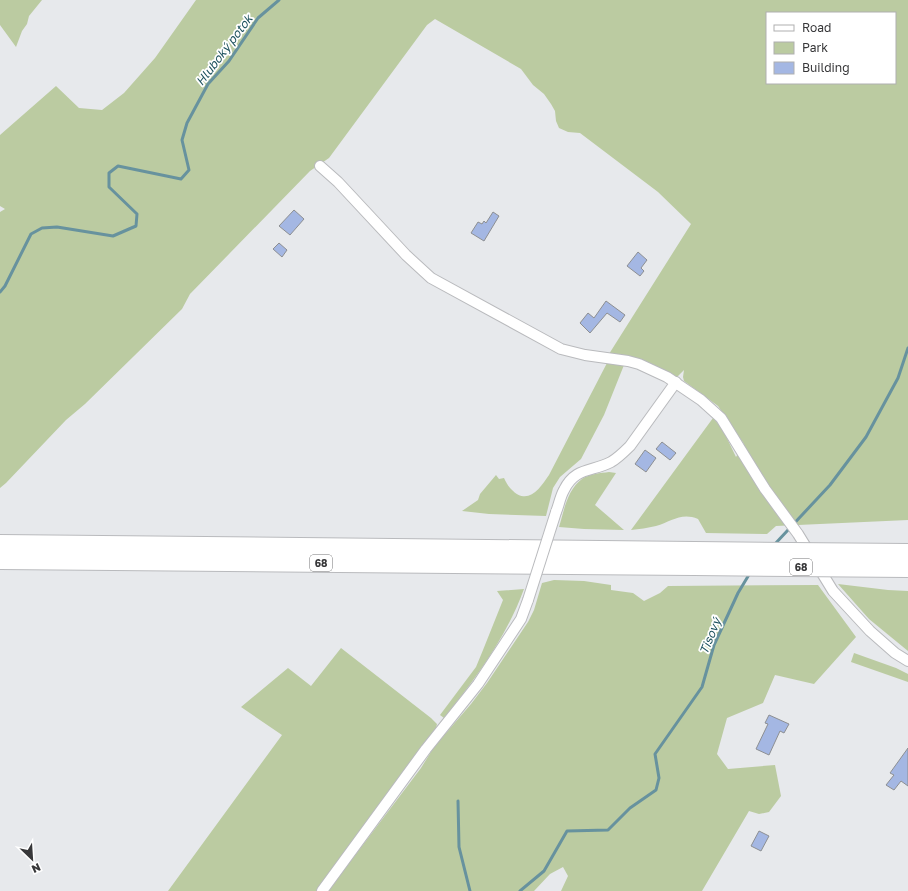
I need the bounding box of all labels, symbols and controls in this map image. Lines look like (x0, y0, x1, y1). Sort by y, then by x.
water label: Hluboký potok (192, 11, 256, 88)
legend (766, 12, 896, 84)
text: Road (802, 20, 831, 35)
text: Park (802, 40, 828, 55)
text: Building (802, 60, 850, 75)
road number: 68 (310, 555, 332, 571)
road number: 68 (790, 559, 812, 575)
water label: Tisový (696, 614, 725, 656)
north arrow (12, 839, 52, 879)
text: N (30, 861, 43, 876)

